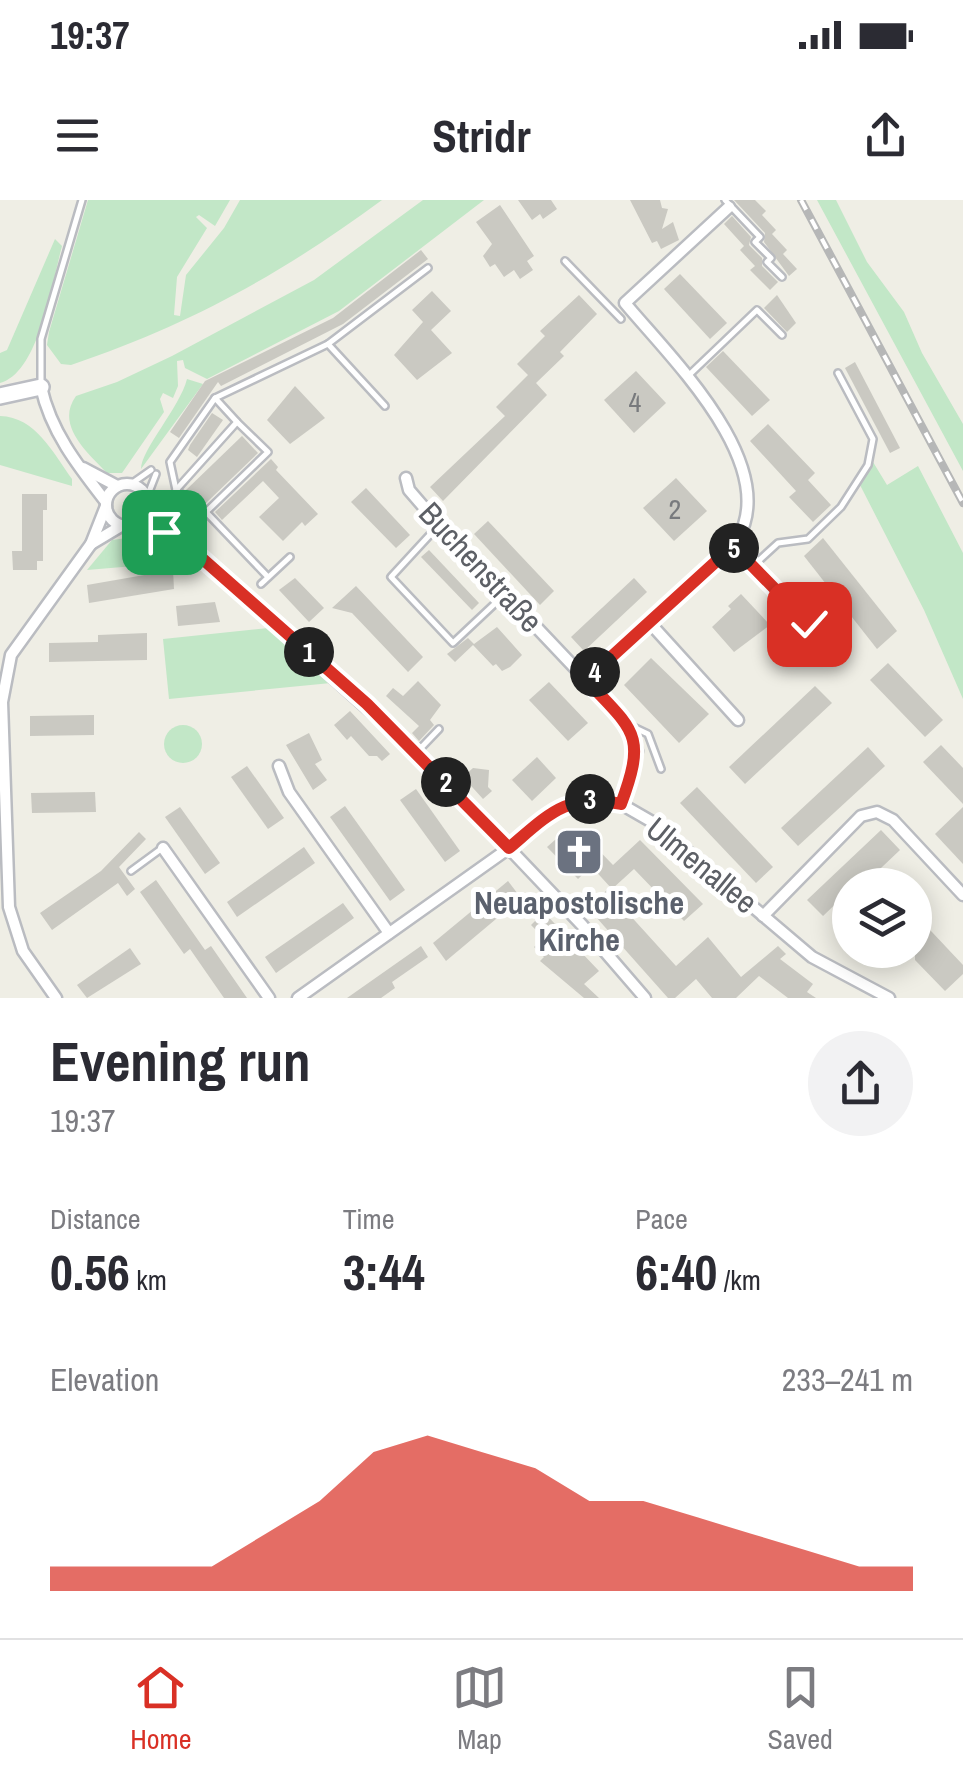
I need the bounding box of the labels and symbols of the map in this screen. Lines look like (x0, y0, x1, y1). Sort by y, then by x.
house number: 4 (629, 383, 642, 421)
pin (122, 490, 207, 575)
house number: 2 (669, 490, 681, 528)
street label: Buchenstraße (410, 493, 552, 641)
pin: 5 (709, 523, 759, 573)
pin (767, 582, 852, 667)
pin: 1 (284, 627, 334, 677)
pin: 4 (570, 647, 620, 697)
pin: 2 (421, 757, 471, 807)
pin: 3 (565, 774, 615, 824)
street label: Ulmenallee (637, 807, 767, 923)
church icon: Neuapostolische Kirche (553, 826, 605, 878)
place label: Neuapostolische Kirche (474, 881, 684, 961)

